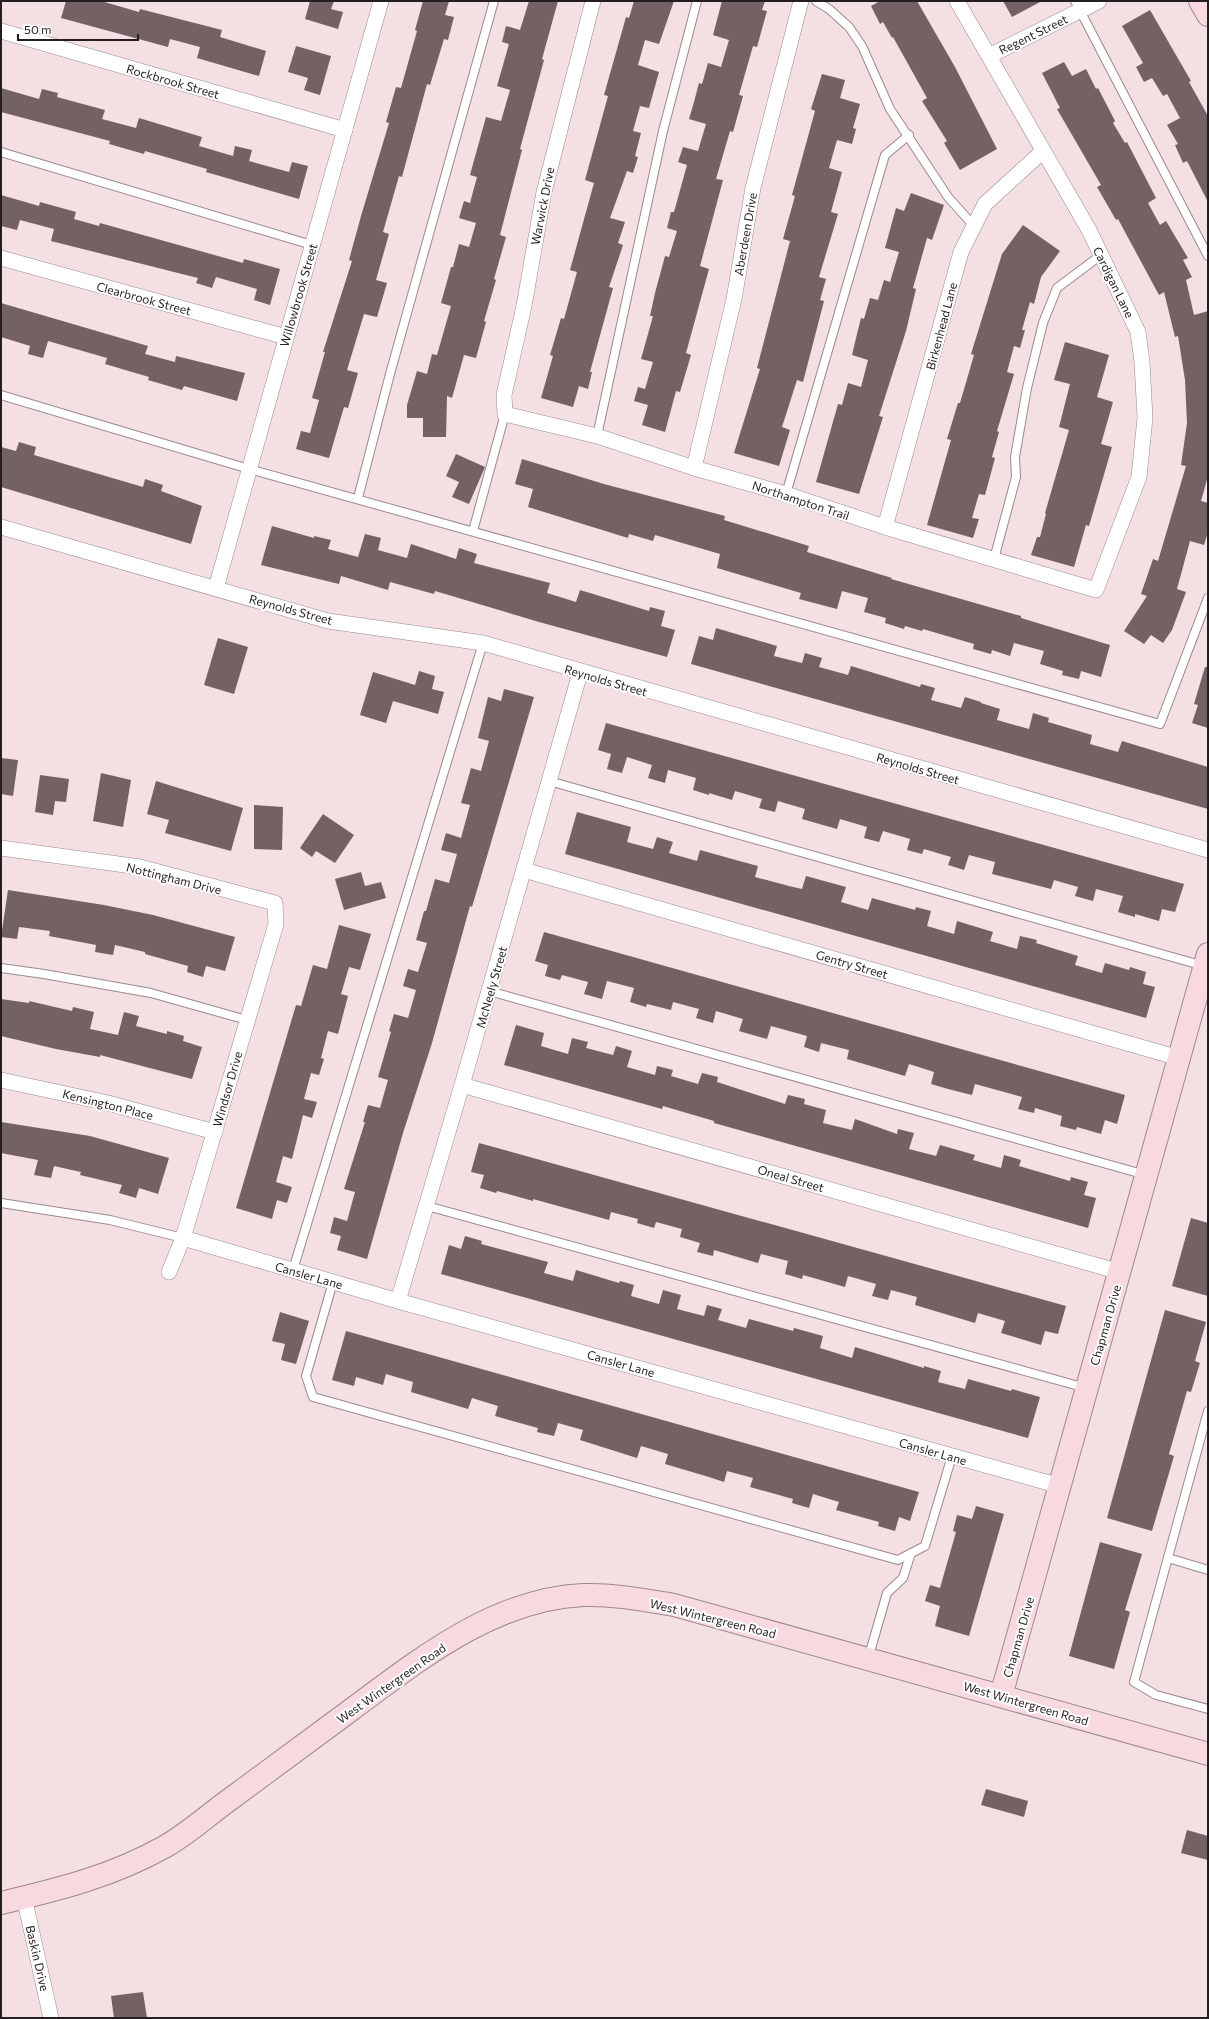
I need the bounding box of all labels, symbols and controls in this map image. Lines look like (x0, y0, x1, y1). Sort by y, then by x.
street label: Regent Street (996, 11, 1070, 57)
scale bar (18, 16, 138, 42)
text: 50 m (24, 22, 52, 36)
street label: Rockbrook Street (125, 61, 221, 101)
street label: Warwick Drive (528, 166, 556, 246)
street label: Aberdeen Drive (731, 191, 759, 277)
street label: Willowbrook Street (277, 242, 319, 348)
street label: Cardigan Lane (1091, 244, 1137, 320)
street label: Clearbrook Street (95, 279, 193, 317)
street label: Birkenhead Lane (923, 281, 959, 371)
street label: Northampton Trail (751, 478, 851, 522)
street label: Reynolds Street (248, 591, 334, 627)
street label: Reynolds Street (563, 661, 649, 699)
street label: Reynolds Street (875, 749, 961, 787)
street label: Nottingham Drive (125, 859, 223, 897)
street label: McNeely Street (473, 944, 509, 1030)
street label: Gentry Street (814, 947, 890, 981)
street label: Windsor Drive (210, 1050, 244, 1128)
street label: Kensington Place (61, 1086, 155, 1122)
street label: Oneal Street (756, 1162, 826, 1194)
street label: Cansler Lane (274, 1259, 344, 1291)
street label: Chapman Drive (1087, 1283, 1123, 1367)
street label: Cansler Lane (586, 1347, 656, 1379)
street label: Cansler Lane (898, 1435, 968, 1467)
street label: Chapman Drive (1000, 1595, 1036, 1679)
street label: West Wintergreen Road (648, 1596, 778, 1640)
street label: West Wintergreen Road (334, 1640, 448, 1726)
street label: West Wintergreen Road (962, 1678, 1090, 1728)
street label: Baskin Drive (24, 1924, 52, 1992)

